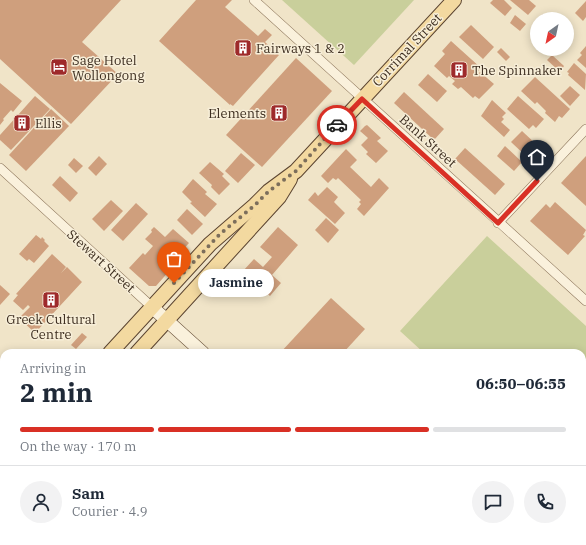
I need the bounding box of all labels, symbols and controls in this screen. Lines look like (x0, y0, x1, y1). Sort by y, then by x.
street label: Corrimal Street (369, 9, 446, 90)
north arrow (530, 12, 574, 56)
map controls (530, 12, 574, 56)
building icon: Fairways 1 & 2 (233, 38, 253, 58)
place label: Fairways 1 & 2 (256, 40, 345, 57)
place label: Sage Hotel Wollongong (72, 52, 144, 84)
hotel icon: Sage Hotel Wollongong (49, 57, 69, 77)
building icon: The Spinnaker (449, 60, 469, 80)
place label: The Spinnaker (472, 62, 562, 79)
building icon: Elements (269, 103, 289, 123)
place label: Elements (208, 105, 266, 122)
courier (317, 105, 357, 145)
street label: Bank Street (396, 111, 460, 171)
building icon: Ellis (12, 113, 32, 133)
icon: car (326, 114, 348, 136)
place label: Ellis (35, 115, 62, 132)
pin (520, 140, 554, 181)
icon: home (526, 146, 548, 168)
street label: Stewart Street (63, 226, 139, 296)
pin (157, 242, 191, 283)
icon: bag (163, 248, 185, 270)
callout: Jasmine (198, 269, 274, 297)
text: Jasmine (209, 274, 263, 291)
building icon: Greek Cultural Centre (41, 290, 61, 310)
place label: Greek Cultural Centre (6, 311, 96, 343)
text: Arriving in (20, 360, 86, 377)
text: 06:50–06:55 (476, 374, 566, 393)
text: 2 min (20, 375, 93, 409)
text: On the way · 170 m (20, 438, 136, 455)
button: person (20, 481, 62, 523)
button: chat (472, 481, 514, 523)
button: phone (524, 481, 566, 523)
text: Sam (72, 484, 105, 503)
text: Courier · 4.9 (72, 503, 148, 520)

